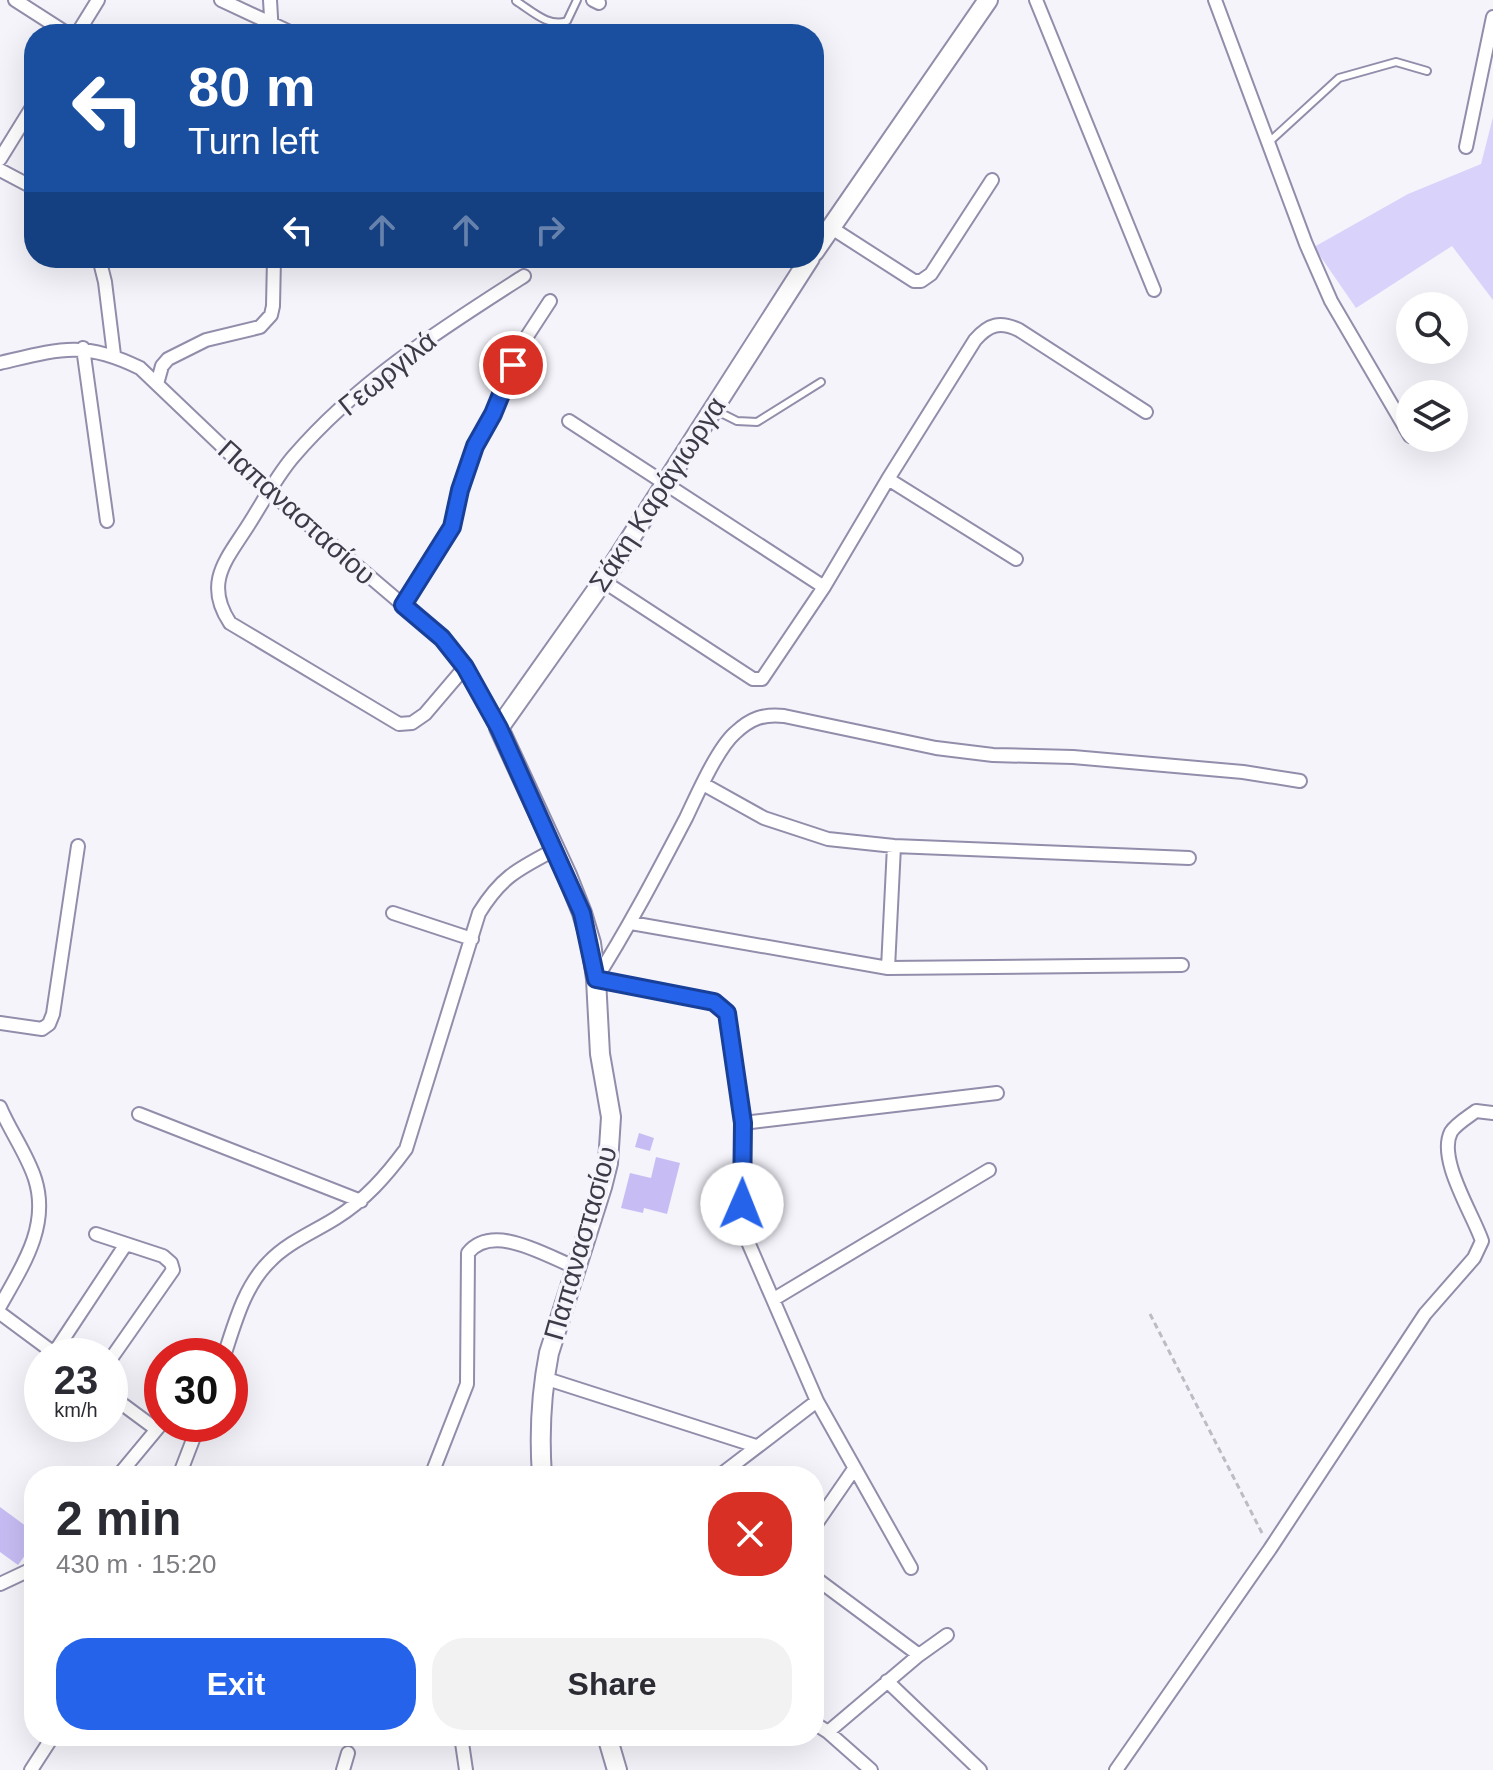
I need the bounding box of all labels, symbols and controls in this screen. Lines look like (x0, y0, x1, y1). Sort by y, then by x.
text: 80 m (188, 55, 316, 118)
icon: left (56, 56, 160, 160)
text: Turn left (188, 121, 319, 162)
icon: left (276, 208, 320, 252)
icon: ahead (360, 208, 404, 252)
icon: ahead (444, 208, 488, 252)
icon: right (528, 208, 572, 252)
map controls (1396, 292, 1468, 452)
button: search (1396, 292, 1468, 364)
street label: Γεωργιλά (333, 325, 442, 422)
pin (479, 331, 547, 399)
icon: arrive (491, 343, 535, 387)
button: layers (1396, 380, 1468, 452)
street label: Σάκη Καράγιωργα (583, 391, 732, 597)
street label: Παπαναστασίου (212, 434, 381, 591)
street label: Παπαναστασίου (538, 1143, 623, 1344)
position arrow (700, 1162, 784, 1246)
speed limit sign: 30 (144, 1338, 248, 1442)
text: 23 (54, 1358, 98, 1402)
text: km/h (54, 1399, 98, 1421)
text: 2 min (56, 1492, 181, 1545)
button: close (708, 1492, 792, 1576)
text: 430 m · 15:20 (56, 1549, 216, 1579)
button: Exit (56, 1638, 416, 1730)
button: Share (432, 1638, 792, 1730)

